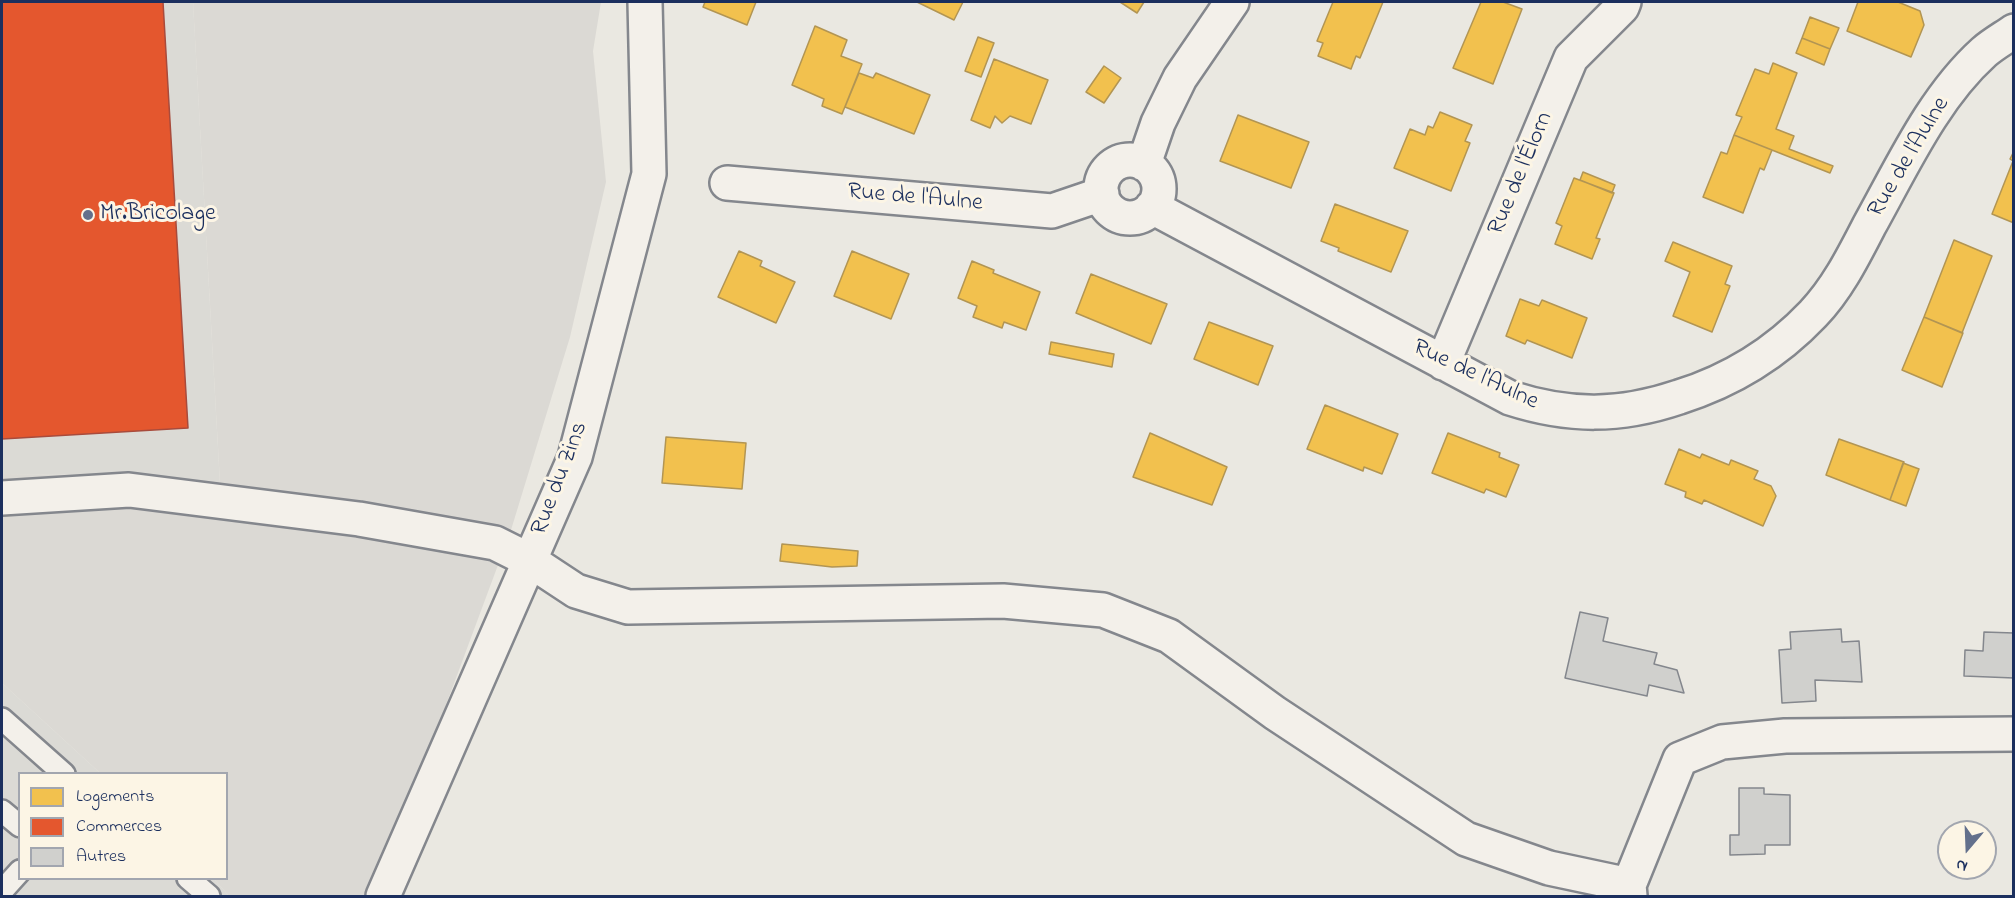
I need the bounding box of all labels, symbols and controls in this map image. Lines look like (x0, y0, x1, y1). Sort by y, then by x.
street label: Rue de l'Aulne (1863, 93, 1957, 223)
street label: Rue de l'Élorn (1483, 108, 1561, 240)
street label: Rue de l'Aulne (846, 179, 984, 219)
place label: Mr.Bricolage (100, 201, 216, 229)
marker: Mr.Bricolage (81, 208, 95, 222)
street label: Rue de l'Aulne (1408, 334, 1542, 418)
street label: Rue du Zins (526, 418, 596, 540)
legend (18, 772, 228, 880)
text: Logements (76, 784, 154, 810)
text: Commerces (76, 814, 162, 840)
north arrow (1937, 820, 1997, 880)
text: Autres (76, 844, 126, 870)
text: N (1953, 852, 1971, 878)

